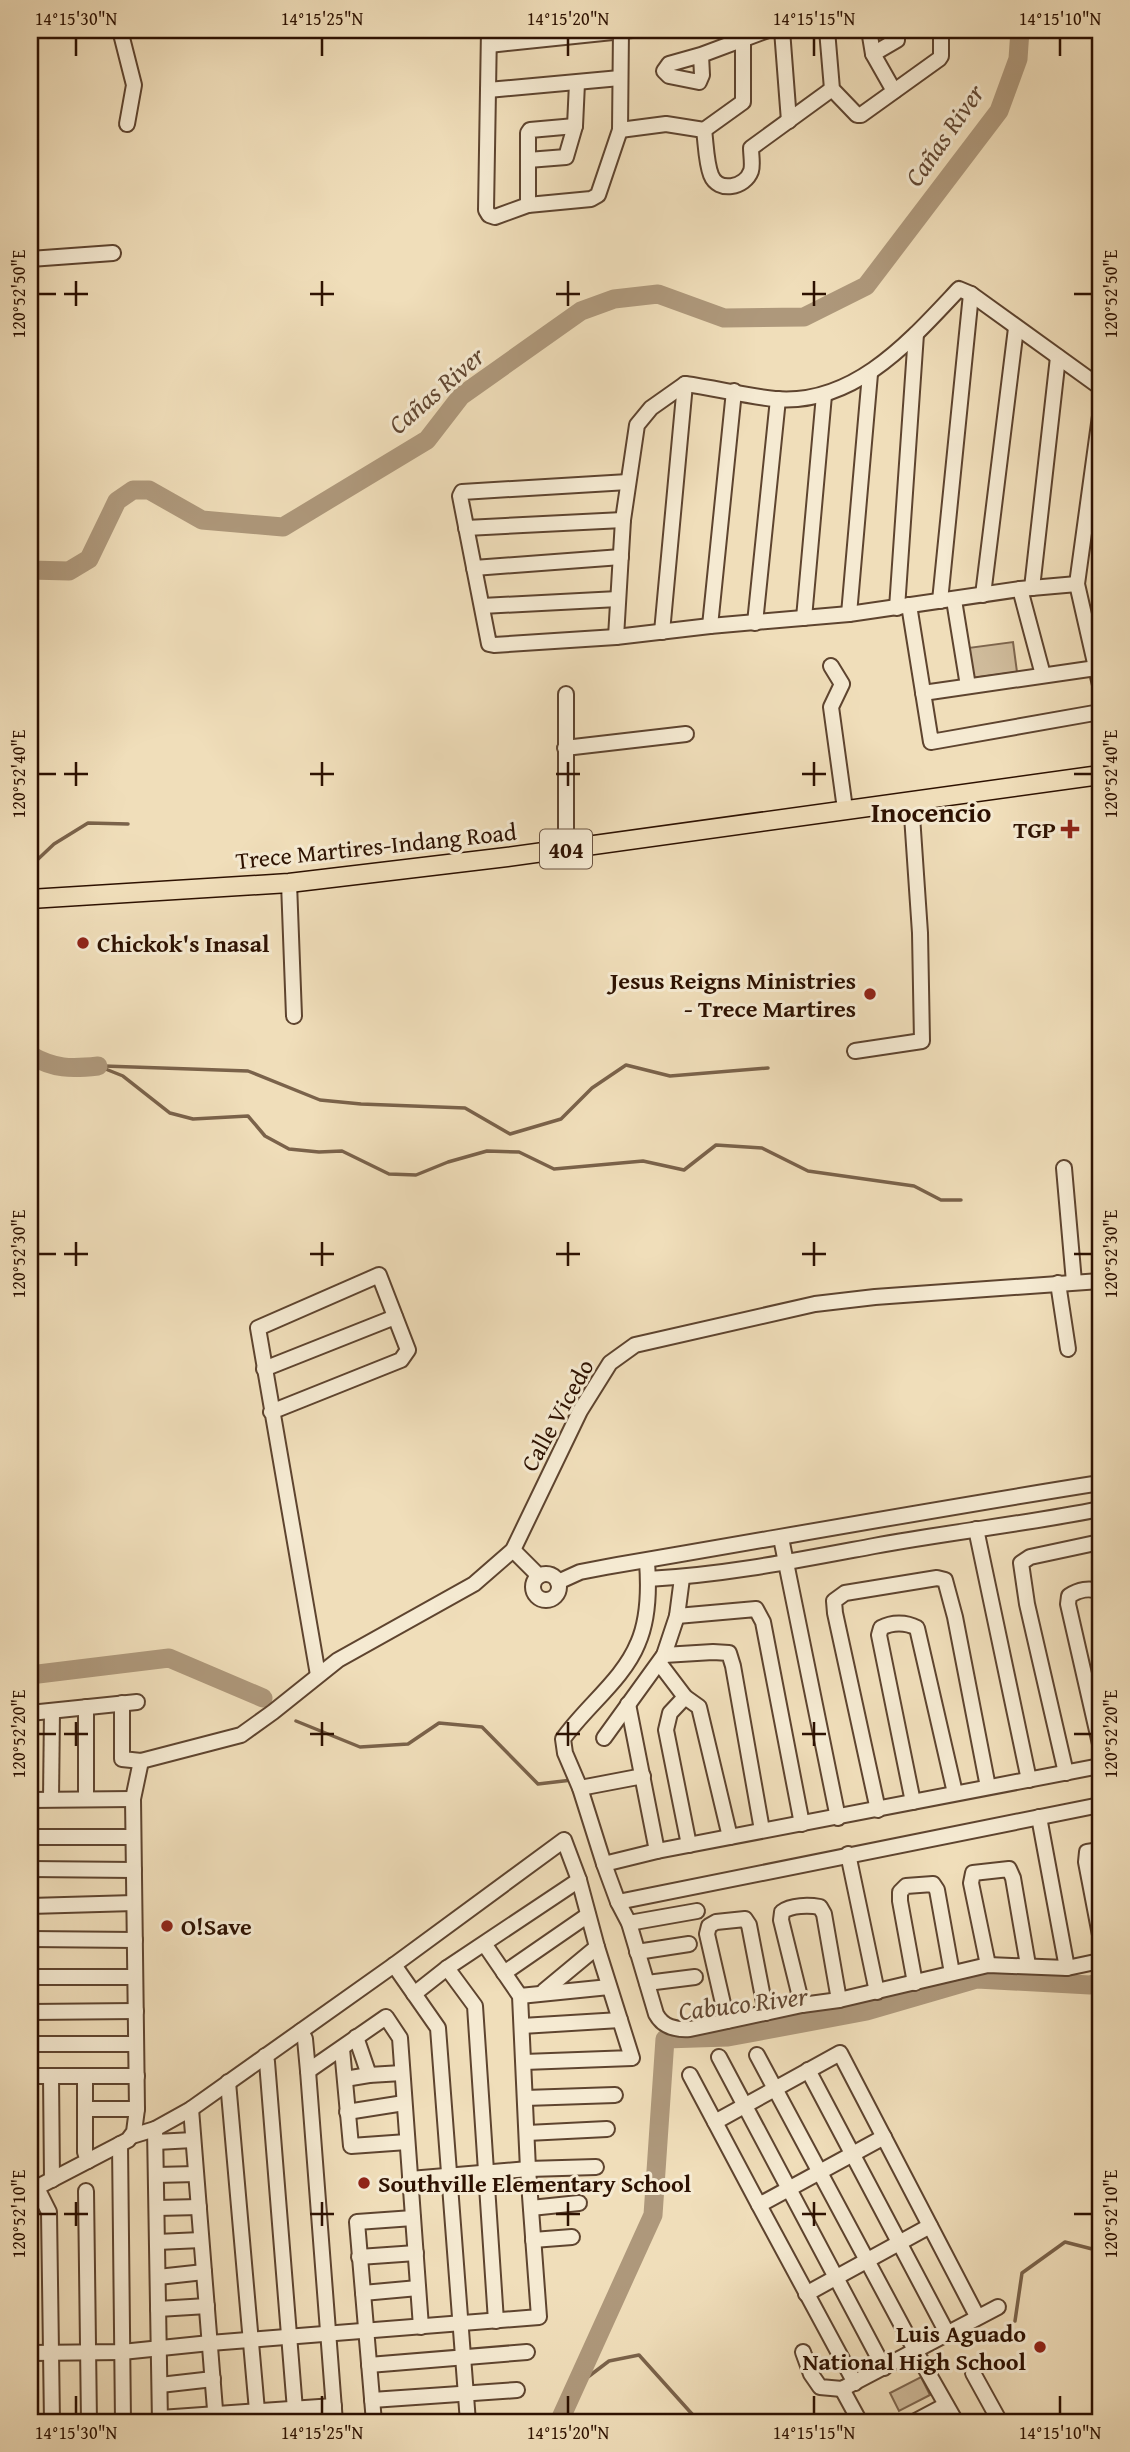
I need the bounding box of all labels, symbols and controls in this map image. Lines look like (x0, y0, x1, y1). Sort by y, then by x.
text: 14°15'30"N (35, 5, 118, 32)
text: 14°15'25"N (281, 5, 364, 32)
text: 14°15'20"N (527, 5, 610, 32)
text: 14°15'15"N (773, 5, 856, 32)
text: 14°15'10"N (1019, 5, 1102, 32)
water label: Cañas River (895, 75, 994, 194)
text: 120°52'50"E (5, 250, 32, 338)
text: 120°52'50"E (1097, 250, 1124, 338)
water label: Cañas River (379, 336, 494, 443)
text: 120°52'40"E (5, 730, 32, 818)
text: 120°52'40"E (1097, 730, 1124, 818)
district label: Inocencio (871, 791, 991, 832)
place label: TGP (1013, 812, 1056, 847)
street label: Trece Martires-Indang Road (234, 814, 518, 878)
marker: TGP (1062, 821, 1078, 837)
road number: 404 (540, 830, 592, 869)
place label: Chickok's Inasal (97, 926, 270, 961)
marker: Chickok's Inasal (75, 935, 91, 951)
place label: Jesus Reigns Ministries - Trece Martires (606, 963, 856, 1026)
marker: Jesus Reigns Ministries - Trece Martires (862, 986, 878, 1002)
text: 120°52'30"E (5, 1210, 32, 1298)
text: 120°52'30"E (1097, 1210, 1124, 1298)
street label: Calle Vicedo (512, 1352, 602, 1478)
text: 120°52'20"E (5, 1690, 32, 1778)
text: 120°52'20"E (1097, 1690, 1124, 1778)
place label: O!Save (181, 1909, 252, 1944)
marker: O!Save (159, 1918, 175, 1934)
water label: Cabuco River (676, 1976, 811, 2030)
place label: Southville Elementary School (378, 2166, 692, 2201)
text: 120°52'10"E (5, 2170, 32, 2258)
text: 120°52'10"E (1097, 2170, 1124, 2258)
marker: Southville Elementary School (356, 2175, 372, 2191)
place label: Luis Aguado National High School (802, 2316, 1027, 2379)
marker: Luis Aguado National High School (1032, 2339, 1048, 2355)
text: 14°15'30"N (35, 2419, 118, 2446)
text: 14°15'25"N (281, 2419, 364, 2446)
text: 14°15'20"N (527, 2419, 610, 2446)
text: 14°15'15"N (773, 2419, 856, 2446)
text: 14°15'10"N (1019, 2419, 1102, 2446)

